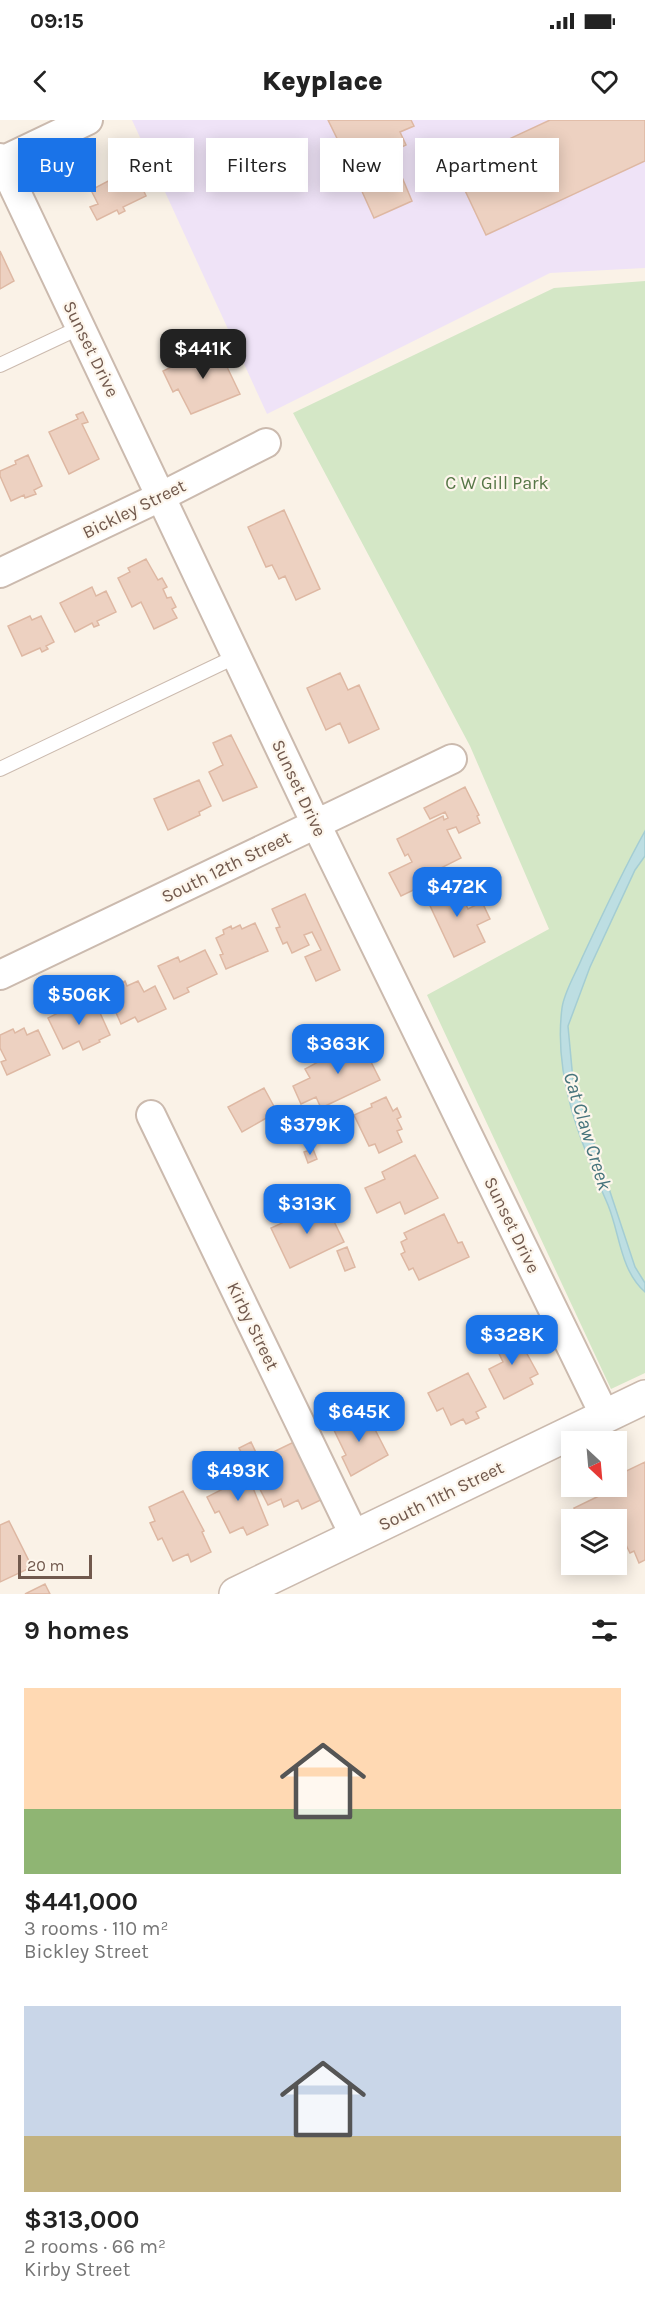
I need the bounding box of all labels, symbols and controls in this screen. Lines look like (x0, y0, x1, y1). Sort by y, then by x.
text: 09:15 (30, 8, 84, 34)
icon: back (24, 65, 57, 98)
text: Keyplace (262, 65, 383, 97)
icon: heart (588, 65, 621, 98)
chip: Buy (18, 138, 96, 192)
chip: Rent (108, 138, 194, 192)
chip: Filters (206, 138, 308, 192)
chip: New (320, 138, 403, 192)
chip: Apartment (415, 138, 559, 192)
street label: Sunset Drive (58, 297, 124, 401)
pin: $441K (161, 329, 245, 380)
text: $441K (174, 337, 232, 360)
park label: C W Gill Park (445, 472, 549, 494)
street label: Bickley Street (79, 474, 190, 544)
street label: Sunset Drive (267, 736, 331, 840)
street label: South 12th Street (158, 826, 294, 908)
pin: $472K (415, 867, 499, 918)
text: $472K (427, 875, 487, 898)
pin: $506K (37, 975, 121, 1026)
text: $506K (47, 983, 111, 1006)
pin: $363K (296, 1024, 380, 1075)
text: $363K (306, 1032, 370, 1055)
water label: Cat Claw Creek (559, 1069, 617, 1194)
pin: $379K (268, 1105, 352, 1156)
text: $379K (279, 1113, 341, 1136)
street label: Sunset Drive (479, 1173, 545, 1277)
pin: $313K (265, 1184, 349, 1235)
text: $313K (278, 1192, 336, 1215)
street label: Kirby Street (222, 1278, 284, 1374)
pin: $328K (470, 1315, 554, 1366)
text: $328K (480, 1323, 544, 1346)
pin: $645K (317, 1392, 401, 1443)
text: $645K (328, 1400, 390, 1423)
north arrow (561, 1431, 627, 1497)
map controls (561, 1431, 627, 1575)
pin: $493K (196, 1451, 280, 1502)
street label: South 11th Street (375, 1456, 507, 1536)
text: $493K (206, 1459, 270, 1482)
button: layers (561, 1509, 627, 1575)
scale bar (18, 1552, 92, 1580)
text: 20 m (27, 1556, 65, 1575)
icon: filters (588, 1614, 621, 1647)
text: 9 homes (24, 1615, 130, 1646)
icon: home (269, 1727, 377, 1835)
text: $441,000 (24, 1886, 138, 1917)
text: 3 rooms · 110 m² (24, 1917, 169, 1940)
text: Bickley Street (24, 1940, 149, 1963)
icon: home (269, 2045, 377, 2153)
text: $313,000 (24, 2204, 139, 2235)
text: 2 rooms · 66 m² (24, 2235, 166, 2258)
text: Kirby Street (24, 2258, 130, 2281)

